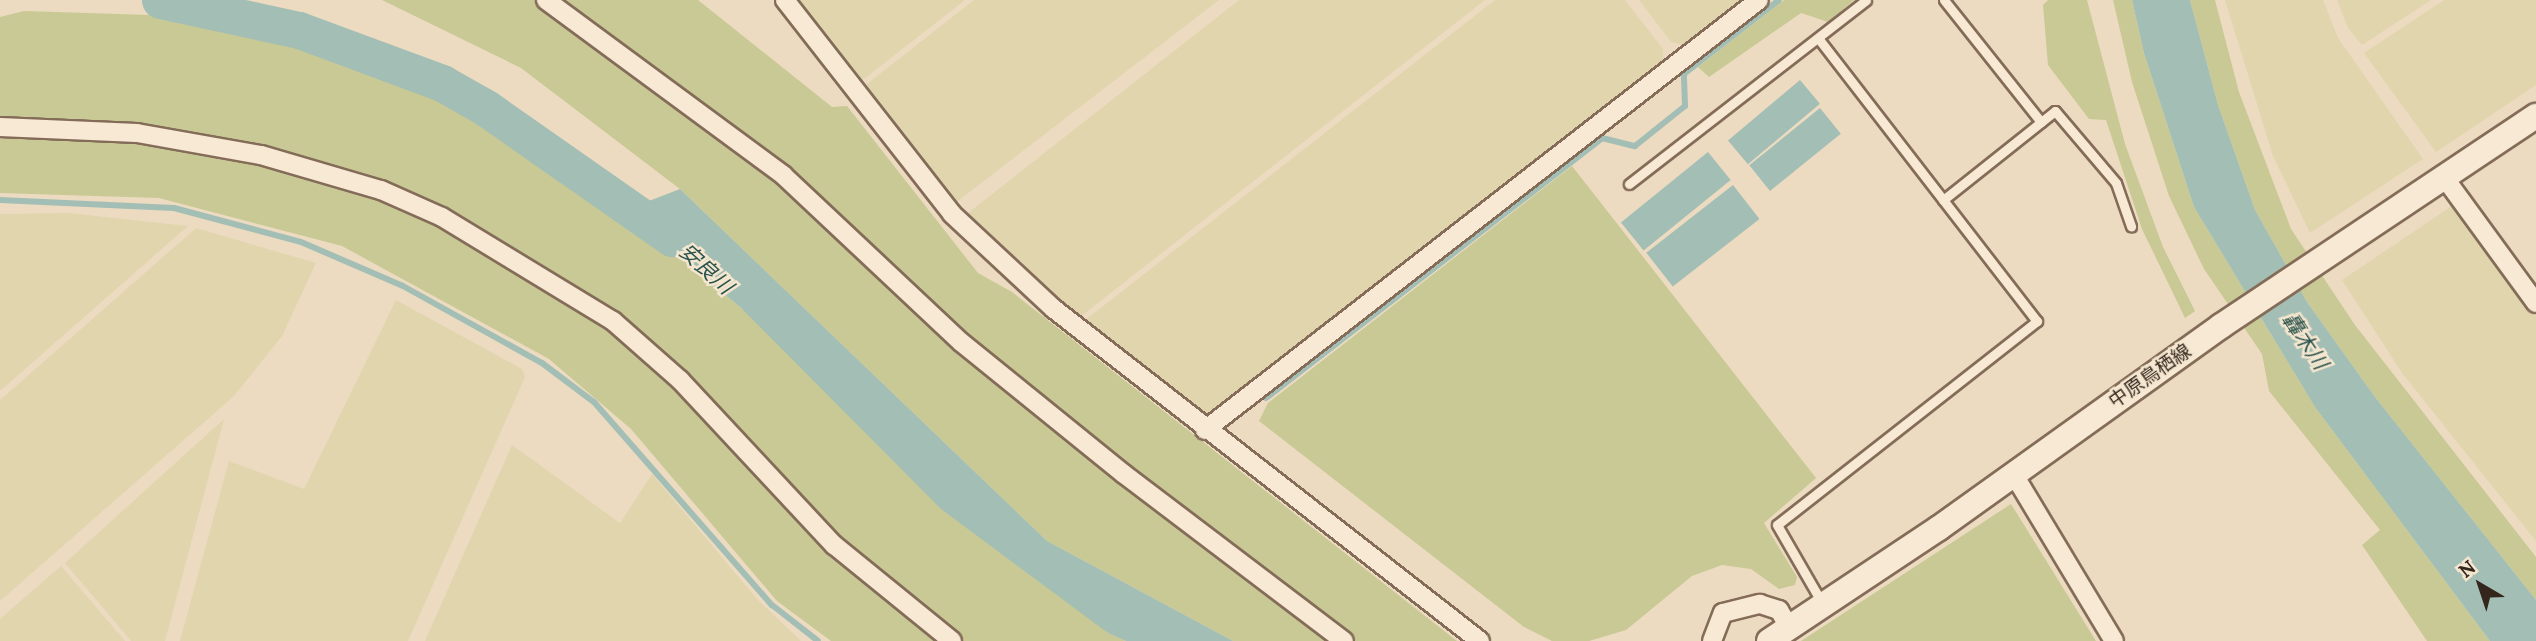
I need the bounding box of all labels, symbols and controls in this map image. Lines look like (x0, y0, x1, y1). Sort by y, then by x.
water label: 安良川 (674, 239, 738, 299)
water label: 轟木川 (2277, 308, 2333, 374)
street label: 中原鳥栖線 (2105, 339, 2195, 413)
north arrow (2445, 550, 2515, 620)
text: N (2454, 555, 2480, 583)

